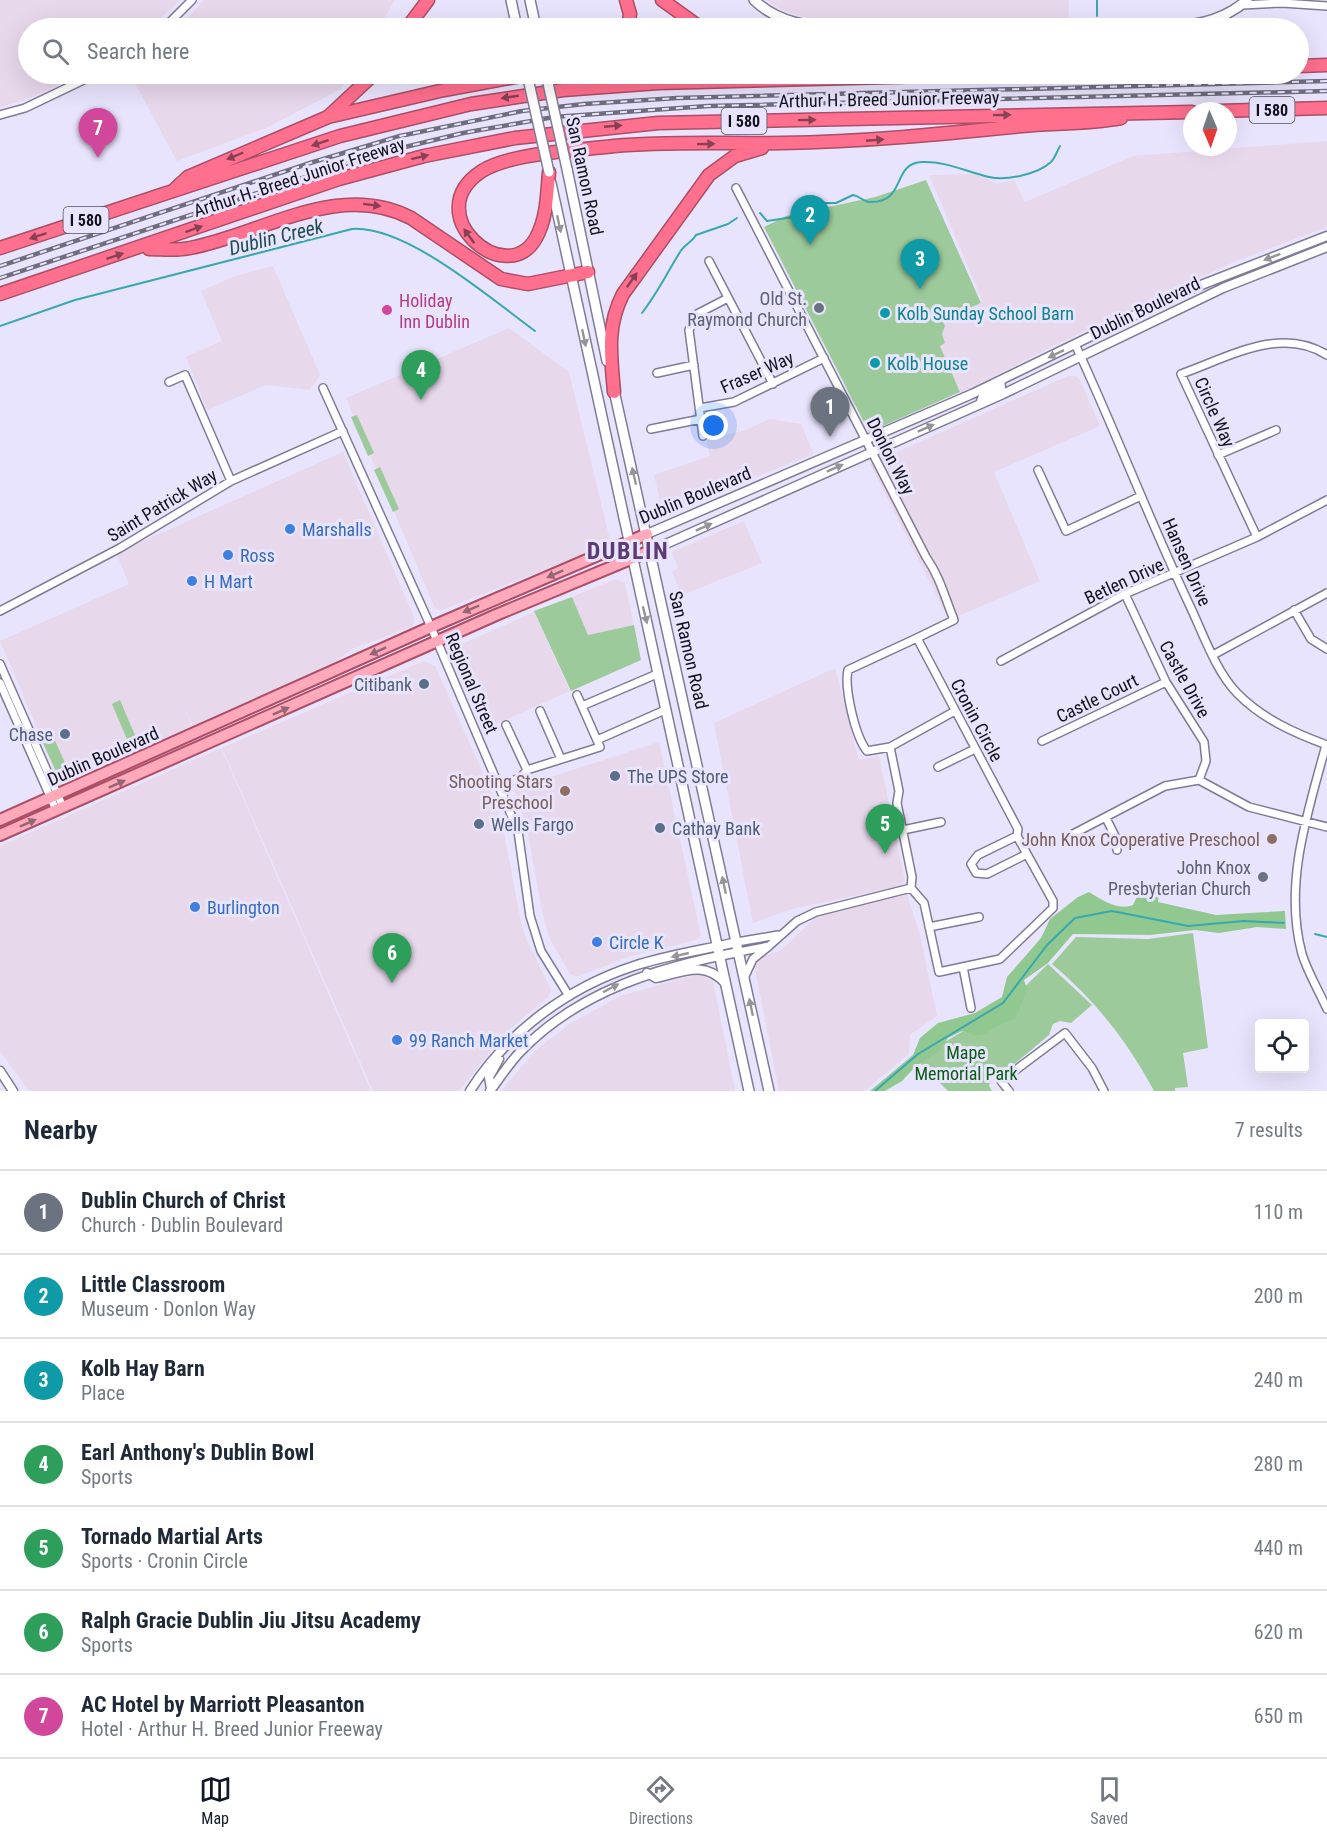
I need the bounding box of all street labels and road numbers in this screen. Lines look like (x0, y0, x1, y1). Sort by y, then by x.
street label: Arthur H. Breed Junior Freeway (778, 87, 1000, 111)
road number: I 580 (1250, 97, 1294, 123)
road number: I 580 (722, 108, 766, 134)
street label: San Ramon Road (562, 115, 608, 237)
street label: Arthur H. Breed Junior Freeway (191, 133, 408, 221)
road number: I 580 (64, 207, 109, 233)
street label: Dublin Boulevard (1087, 272, 1203, 344)
street label: Fraser Way (717, 346, 797, 397)
street label: Circle Way (1190, 374, 1240, 451)
street label: Donlon Way (863, 414, 920, 498)
street label: Dublin Boulevard (636, 462, 754, 528)
street label: Saint Patrick Way (104, 464, 221, 546)
street label: Hansen Drive (1158, 515, 1216, 609)
street label: Betlen Drive (1081, 554, 1167, 608)
street label: San Ramon Road (665, 589, 713, 711)
street label: Regional Street (441, 629, 503, 737)
street label: Castle Drive (1155, 637, 1215, 721)
street label: Castle Court (1053, 669, 1141, 727)
street label: Cronin Circle (946, 675, 1008, 765)
street label: Dublin Boulevard (44, 722, 162, 790)

